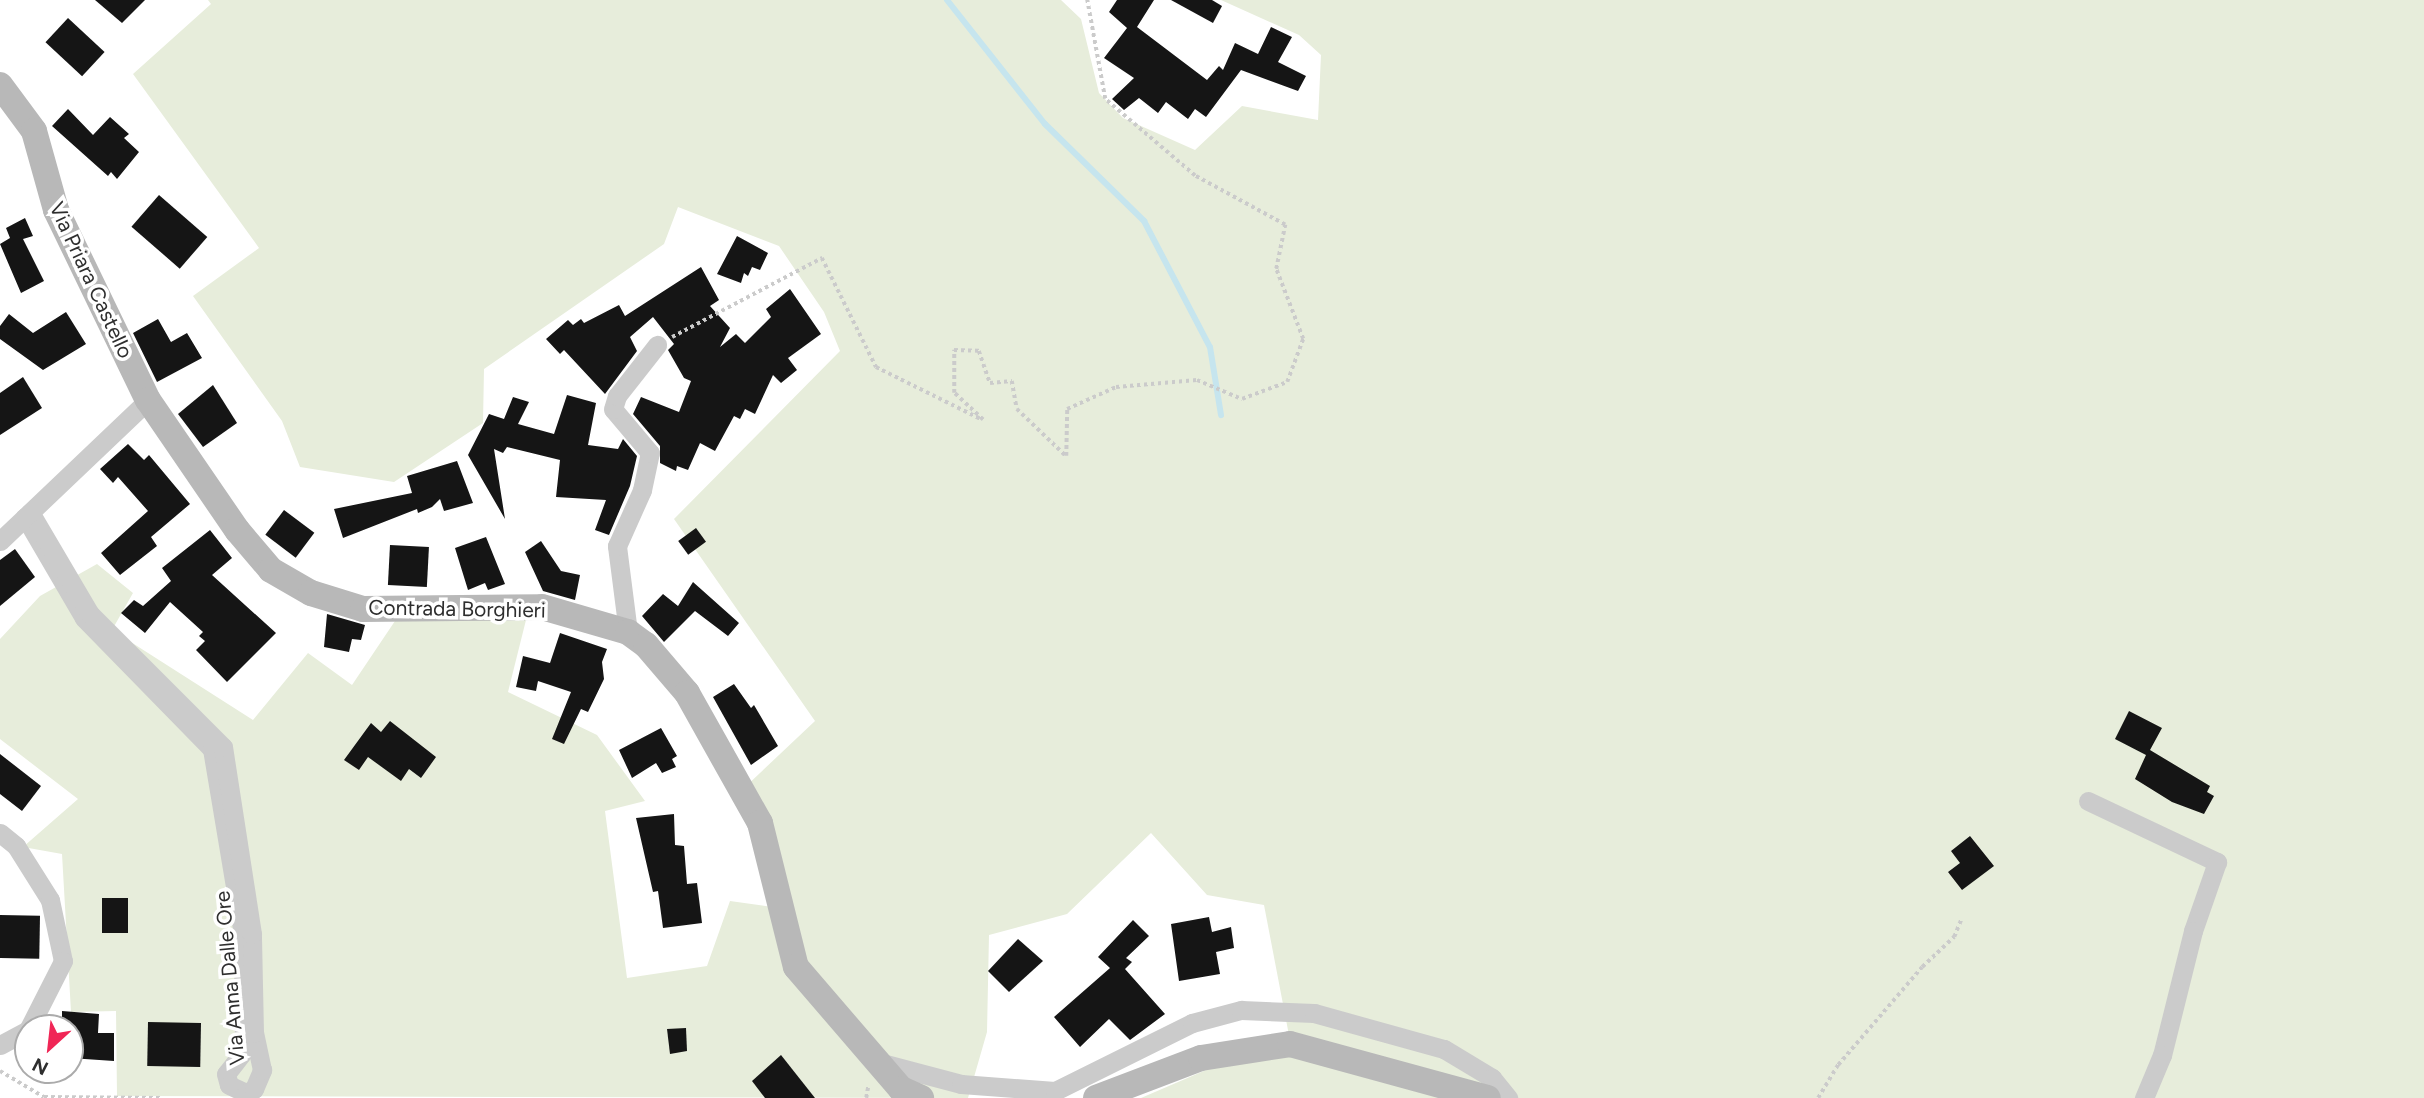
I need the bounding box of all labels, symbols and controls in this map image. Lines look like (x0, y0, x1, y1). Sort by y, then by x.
street label: Via Priara Castello (44, 198, 138, 362)
street label: Contrada Borghieri (368, 595, 546, 623)
street label: Via Anna Dalle Ore (210, 890, 250, 1066)
north arrow (14, 1014, 84, 1084)
text: N (28, 1053, 52, 1080)

